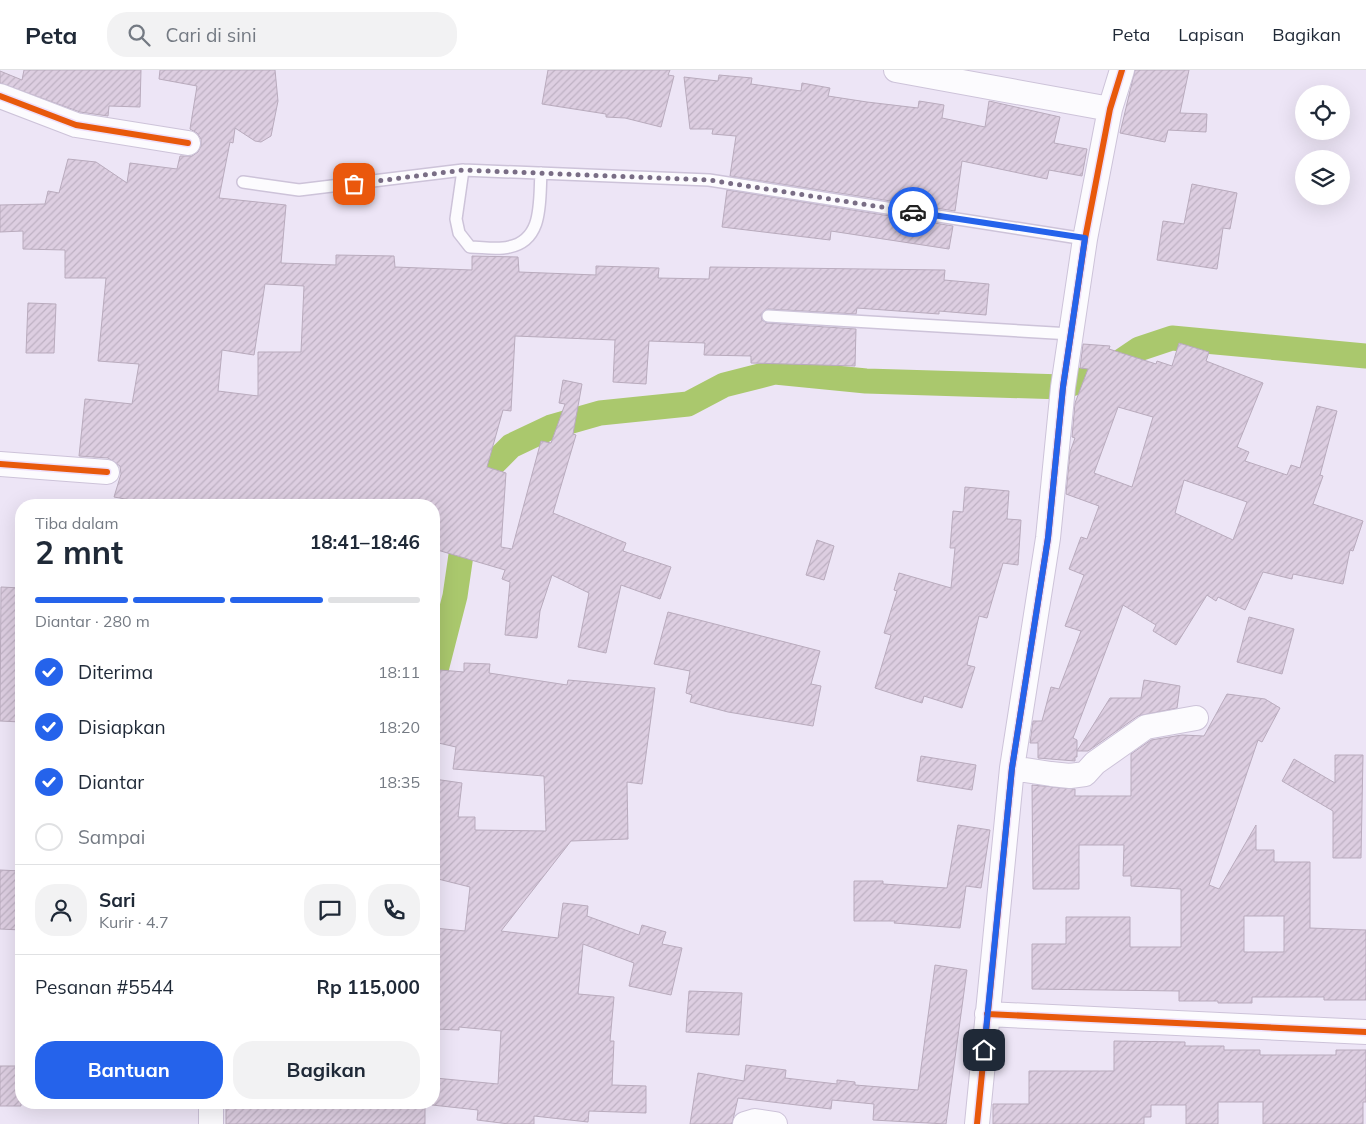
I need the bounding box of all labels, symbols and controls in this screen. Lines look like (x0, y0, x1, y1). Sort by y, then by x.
search box (107, 12, 457, 57)
text: Peta (25, 20, 77, 50)
icon: search (125, 21, 153, 49)
text: Cari di sini (165, 23, 256, 47)
text: Peta (1112, 23, 1150, 46)
text: Lapisan (1178, 23, 1244, 46)
text: Bagikan (1272, 23, 1341, 46)
map controls (1295, 85, 1350, 205)
button: locate (1295, 85, 1350, 140)
button: layers (1295, 150, 1350, 205)
pin (333, 163, 375, 205)
icon: bag (340, 170, 368, 198)
courier (888, 187, 938, 237)
icon: car (899, 198, 927, 226)
text: Tiba dalam (35, 513, 119, 533)
text: 18:41–18:46 (310, 530, 420, 554)
text: 2 mnt (35, 532, 123, 572)
text: Diantar · 280 m (35, 611, 150, 631)
icon: check (35, 658, 63, 686)
text: Diterima (78, 660, 153, 684)
text: 18:11 (378, 662, 420, 682)
icon: check (35, 713, 63, 741)
text: Disiapkan (78, 715, 166, 739)
text: 18:20 (378, 717, 420, 737)
icon: check (35, 768, 63, 796)
text: Diantar (78, 770, 144, 794)
text: 18:35 (378, 772, 420, 792)
text: Sampai (78, 825, 145, 849)
button: person (35, 884, 87, 936)
button: chat (304, 884, 356, 936)
button: phone (368, 884, 420, 936)
text: Sari (99, 888, 135, 912)
text: Kurir · 4.7 (99, 912, 169, 932)
text: Pesanan #5544 (35, 975, 174, 999)
text: Rp 115,000 (317, 975, 420, 999)
pin (963, 1029, 1005, 1071)
icon: home (970, 1036, 998, 1064)
button: Bantuan (35, 1041, 223, 1099)
button: Bagikan (233, 1041, 420, 1099)

